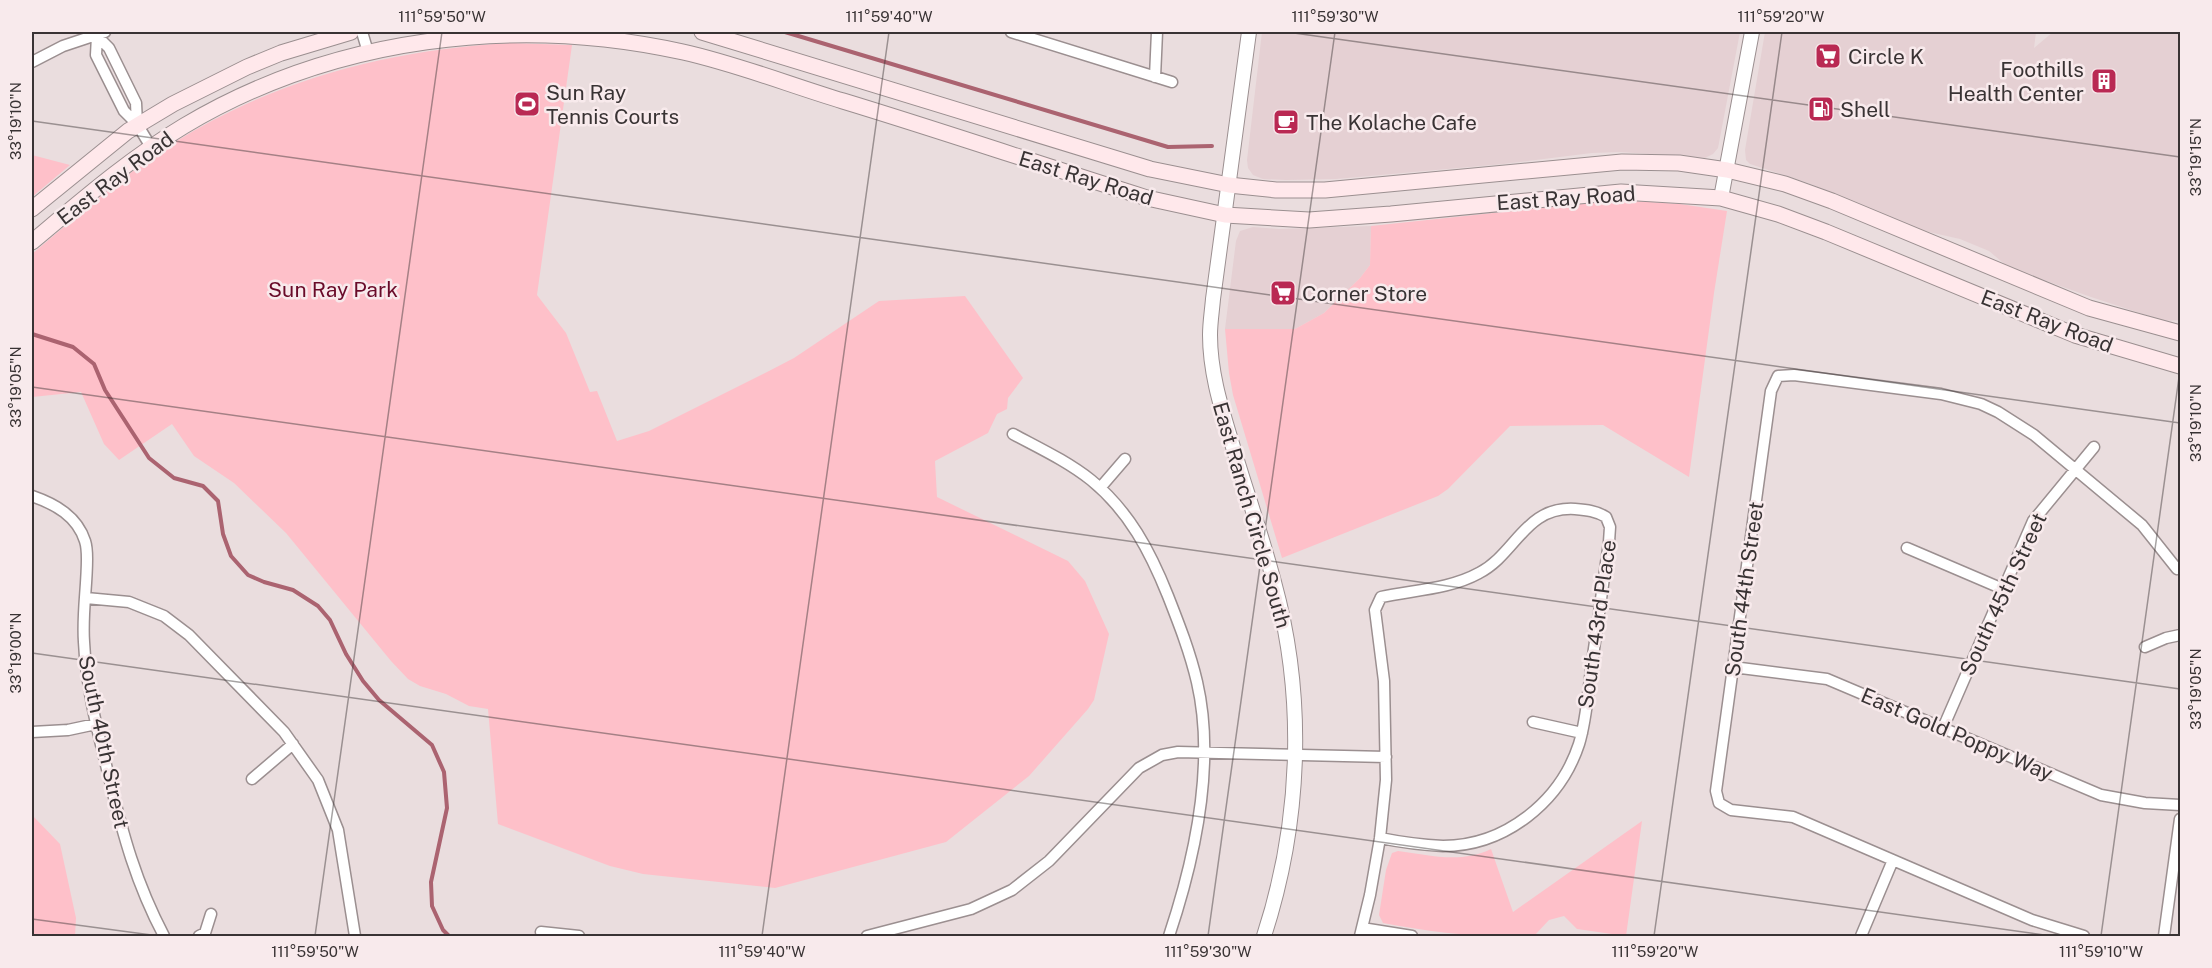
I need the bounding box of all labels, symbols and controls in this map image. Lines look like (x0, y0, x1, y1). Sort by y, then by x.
text: 111°59'50"W (398, 8, 486, 25)
text: 111°59'40"W (845, 8, 933, 25)
text: 111°59'30"W (1291, 8, 1379, 25)
text: 111°59'20"W (1738, 8, 1824, 25)
supermarket icon: Circle K (1813, 41, 1843, 71)
place label: Circle K (1848, 44, 1924, 69)
place label: Foothills Health Center (1948, 57, 2084, 106)
building icon: Foothills Health Center (2089, 66, 2119, 96)
place label: Sun Ray Tennis Courts (546, 80, 679, 129)
text: 33°19'10"N (7, 82, 24, 160)
sports icon: Sun Ray Tennis Courts (512, 89, 542, 119)
fuel station icon: Shell (1806, 94, 1836, 124)
place label: Shell (1840, 97, 1890, 122)
cafe icon: The Kolache Cafe (1271, 107, 1301, 137)
place label: The Kolache Cafe (1306, 110, 1477, 135)
text: 33°19'15"N (2187, 118, 2204, 196)
street label: East Ray Road (52, 126, 178, 230)
street label: East Ray Road (1016, 146, 1156, 210)
street label: East Ray Road (1496, 181, 1636, 215)
park label: Sun Ray Park (268, 277, 398, 302)
supermarket icon: Corner Store (1268, 278, 1298, 308)
place label: Corner Store (1302, 281, 1427, 306)
street label: East Ray Road (1977, 284, 2117, 358)
text: 33°19'05"N (7, 346, 24, 428)
text: 33°19'10"N (2187, 384, 2204, 462)
street label: East Ranch Circle South (1208, 399, 1296, 631)
street label: South 44th Street (1719, 500, 1769, 678)
street label: South 45th Street (1954, 509, 2052, 679)
street label: South 43rd Place (1573, 538, 1621, 710)
text: 33°19'00"N (7, 613, 24, 693)
text: 33°19'05"N (2187, 648, 2204, 730)
street label: South 40th Street (73, 653, 135, 831)
street label: East Gold Poppy Way (1857, 682, 2057, 786)
text: 111°59'50"W (271, 943, 359, 960)
text: 111°59'40"W (718, 943, 806, 960)
text: 111°59'30"W (1164, 943, 1252, 960)
text: 111°59'20"W (1612, 943, 1698, 960)
text: 111°59'10"W (2059, 943, 2143, 960)

